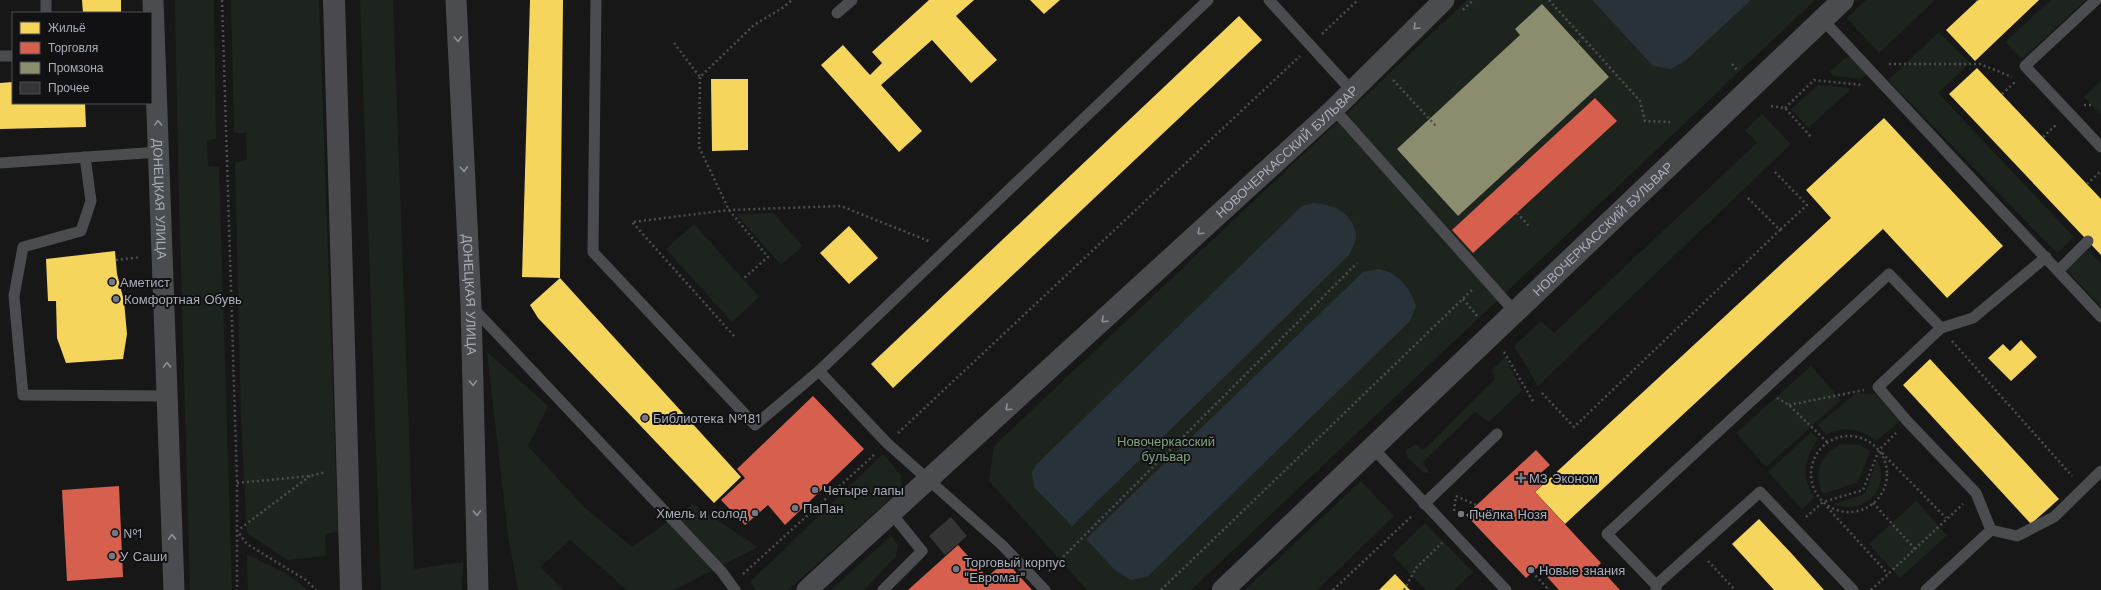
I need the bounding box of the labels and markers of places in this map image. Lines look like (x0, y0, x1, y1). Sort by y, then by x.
place label: Аметист (120, 275, 170, 290)
marker: Аметист (107, 277, 117, 287)
place label: Комфортная Обувь (124, 292, 242, 307)
marker: Комфортная Обувь (111, 294, 121, 304)
place label: Библиотека №181 (653, 411, 761, 426)
marker: Библиотека №181 (640, 413, 650, 423)
place label: МЗ Эконом (1529, 471, 1598, 486)
marker: МЗ Эконом (1516, 473, 1526, 483)
place label: Четыре лапы (823, 483, 904, 498)
marker: Четыре лапы (810, 485, 820, 495)
place label: ПаПан (803, 501, 843, 516)
marker: ПаПан (790, 503, 800, 513)
place label: Хмель и солод (656, 506, 747, 521)
place label: Пчёлка Нозя (1469, 507, 1547, 522)
marker: Хмель и солод (750, 508, 760, 518)
marker: Пчёлка Нозя (1456, 509, 1466, 519)
place label: №1 (123, 526, 142, 541)
marker: №1 (110, 528, 120, 538)
place label: У Саши (120, 549, 167, 564)
marker: У Саши (107, 551, 117, 561)
place label: Торговый корпус "Евромаг" (964, 555, 1066, 585)
place label: Новые знания (1539, 563, 1625, 578)
marker: Торговый корпус "Евромаг" (951, 564, 961, 574)
marker: Новые знания (1526, 565, 1536, 575)

